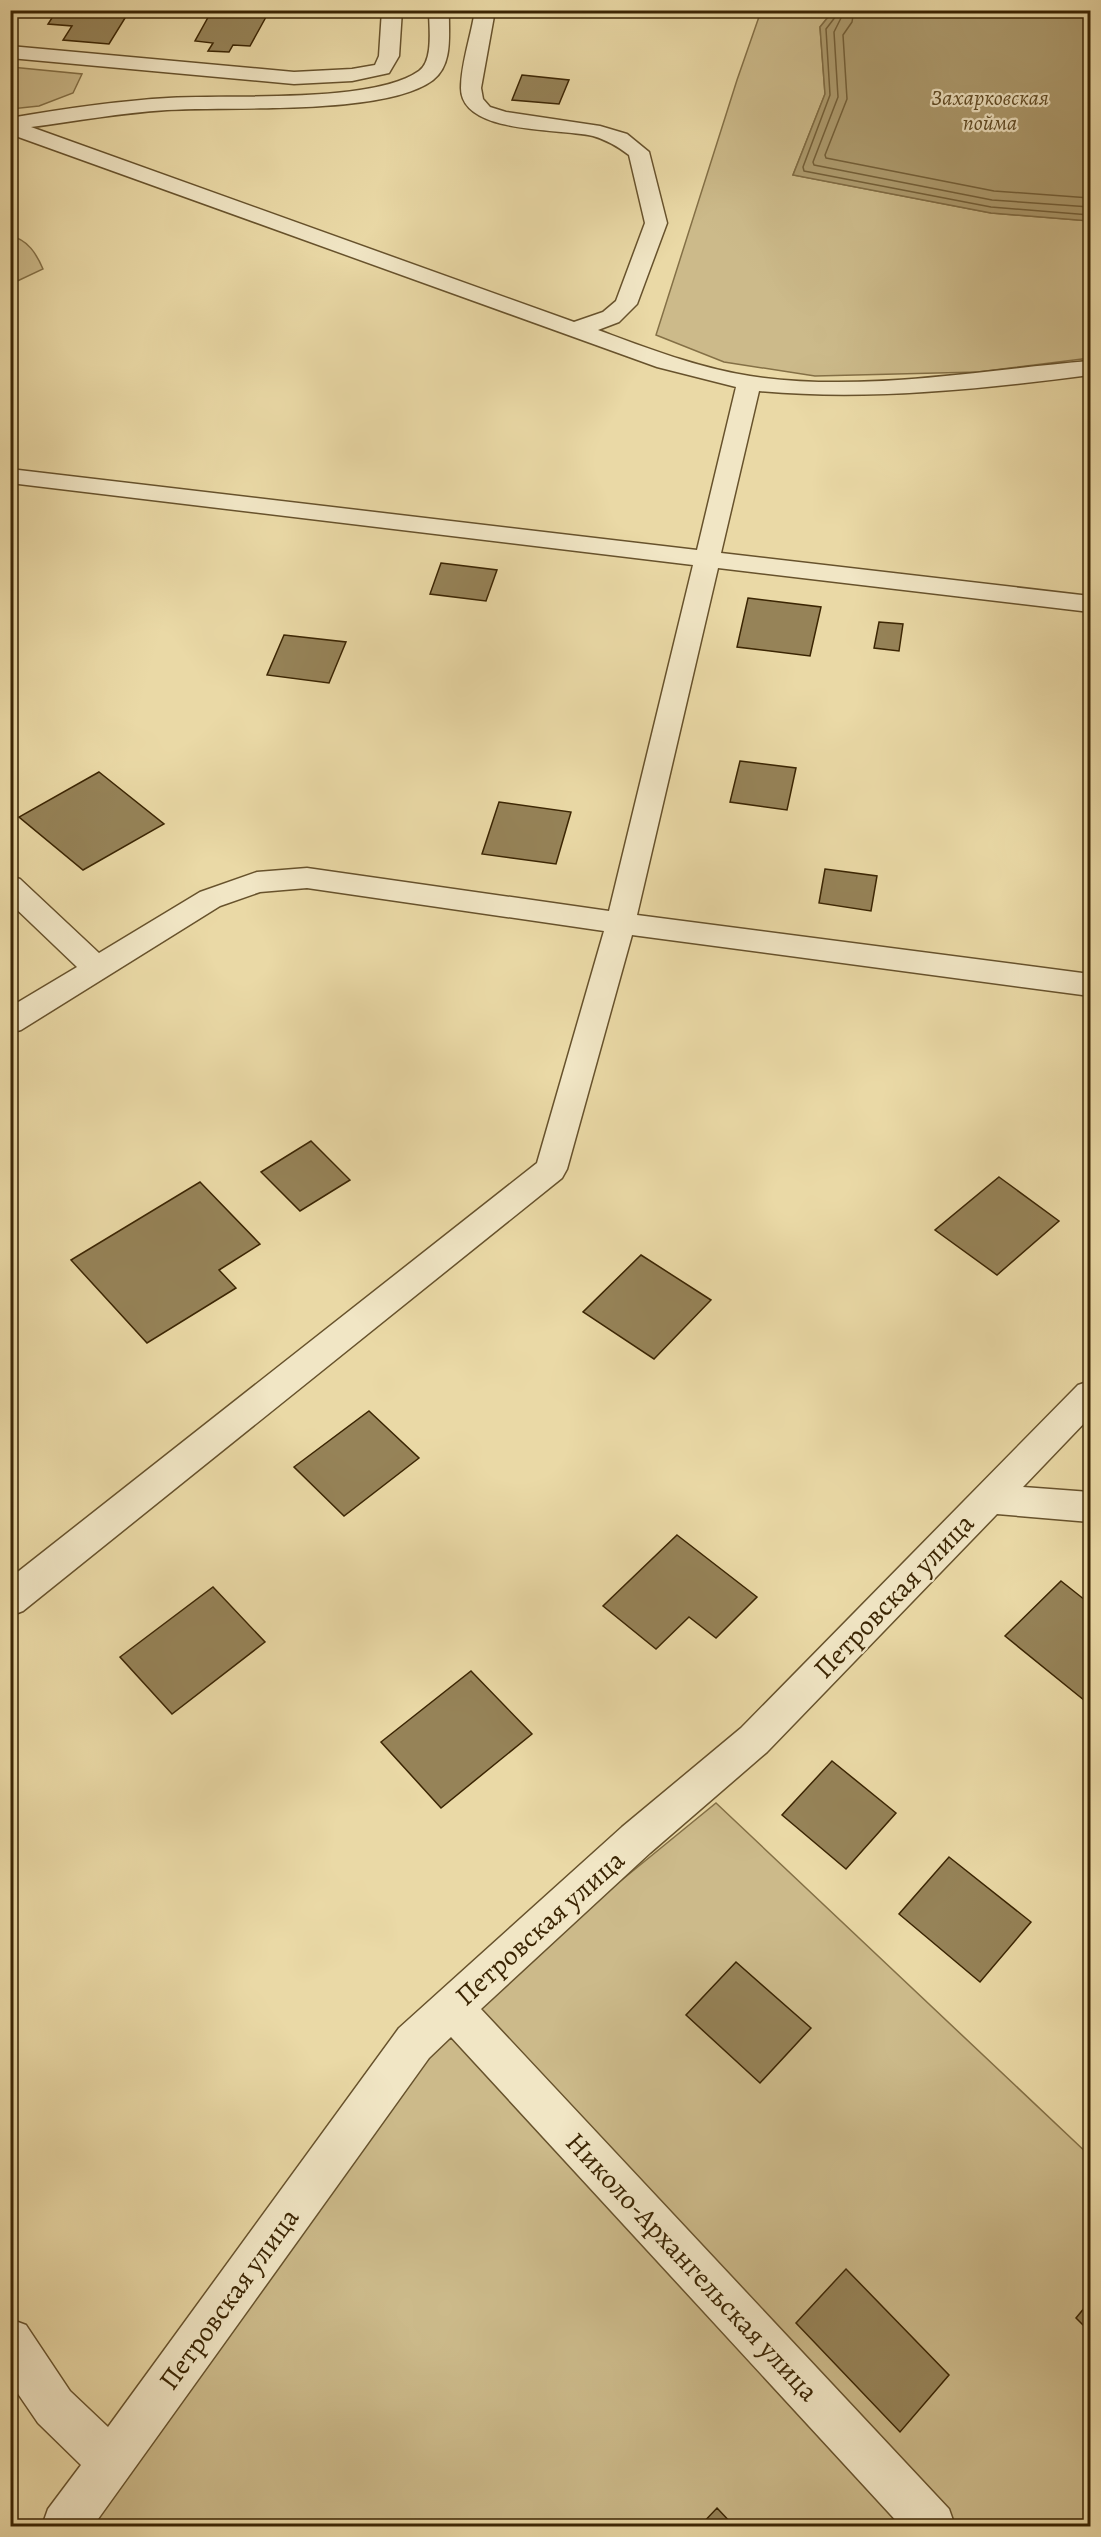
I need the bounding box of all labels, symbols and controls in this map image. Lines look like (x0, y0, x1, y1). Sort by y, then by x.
water label: Захарковская пойма (931, 83, 1049, 138)
street label: Петровская улица (805, 1505, 983, 1687)
street label: Петровская улица (447, 1841, 633, 2014)
street label: Николо-Архангельская улица (557, 2124, 827, 2410)
street label: Петровская улица (150, 2200, 308, 2398)

